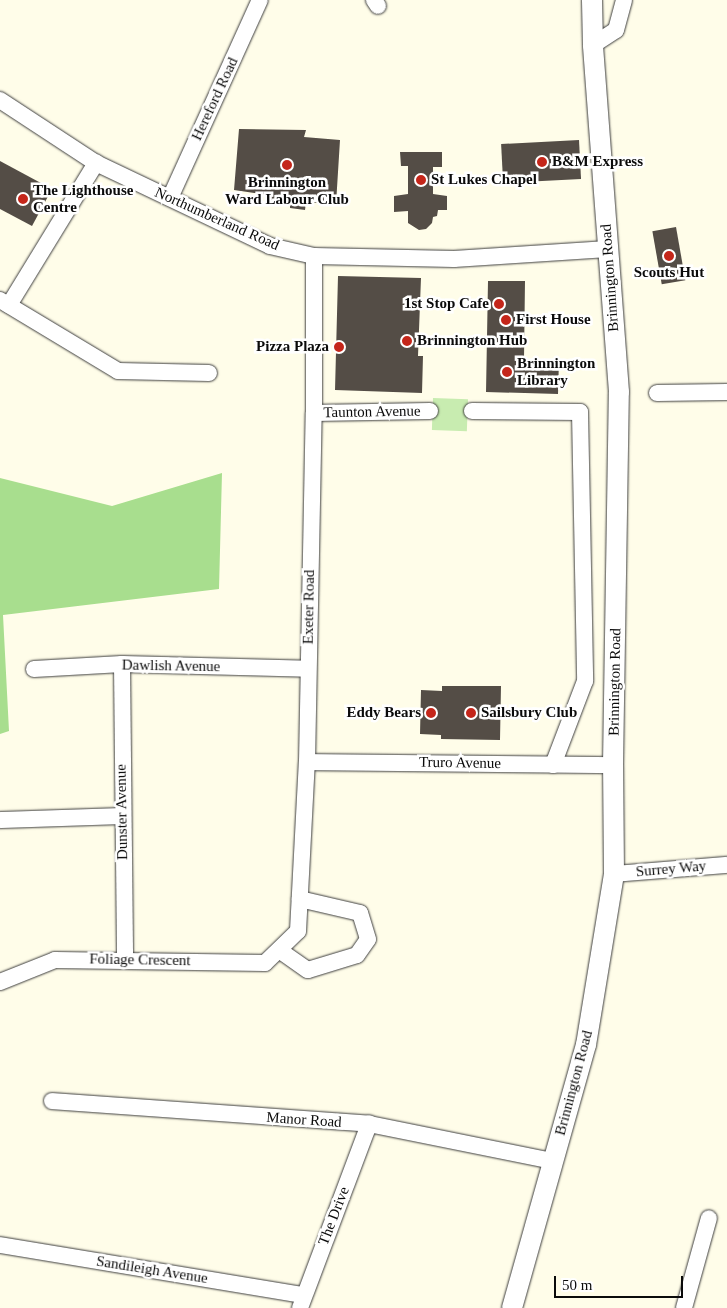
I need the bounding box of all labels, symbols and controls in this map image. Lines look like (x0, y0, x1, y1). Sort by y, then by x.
street label: Hereford Road (188, 55, 242, 143)
place label: B&M Express (552, 153, 643, 171)
marker: B&M Express (536, 156, 548, 168)
marker: Brinnington Ward Labour Club (281, 159, 293, 171)
place label: St Lukes Chapel (431, 171, 537, 189)
place label: Brinnington Ward Labour Club (225, 173, 349, 208)
marker: St Lukes Chapel (415, 174, 427, 186)
place label: The Lighthouse Centre (33, 181, 133, 216)
street label: Northumberland Road (152, 183, 282, 255)
marker: The Lighthouse Centre (17, 193, 29, 205)
street label: Brinnington Road (597, 224, 623, 332)
marker: Scouts Hut (663, 250, 675, 262)
place label: Scouts Hut (634, 264, 704, 282)
place label: 1st Stop Cafe (404, 295, 489, 313)
marker: 1st Stop Cafe (493, 298, 505, 310)
place label: First House (516, 311, 591, 329)
marker: First House (500, 314, 512, 326)
place label: Brinnington Hub (417, 332, 527, 350)
marker: Brinnington Hub (401, 335, 413, 347)
place label: Pizza Plaza (256, 338, 329, 356)
marker: Pizza Plaza (333, 341, 345, 353)
place label: Brinnington Library (517, 354, 595, 389)
marker: Brinnington Library (501, 366, 513, 378)
street label: Taunton Avenue (323, 402, 421, 422)
street label: Exeter Road (299, 570, 319, 644)
street label: Brinnington Road (605, 628, 625, 736)
street label: Dawlish Avenue (121, 656, 221, 676)
place label: Eddy Bears (346, 704, 421, 722)
place label: Sailsbury Club (481, 704, 577, 722)
marker: Eddy Bears (425, 707, 437, 719)
marker: Sailsbury Club (465, 707, 477, 719)
street label: Truro Avenue (418, 753, 502, 773)
street label: Dunster Avenue (112, 763, 132, 861)
street label: Surrey Way (635, 857, 707, 881)
street label: Foliage Crescent (89, 950, 191, 970)
street label: Brinnington Road (551, 1029, 597, 1137)
street label: Manor Road (266, 1108, 342, 1132)
street label: The Drive (315, 1184, 353, 1248)
street label: Sandileigh Avenue (95, 1252, 209, 1288)
scale bar (557, 1266, 686, 1298)
text: 50 m (562, 1277, 592, 1293)

